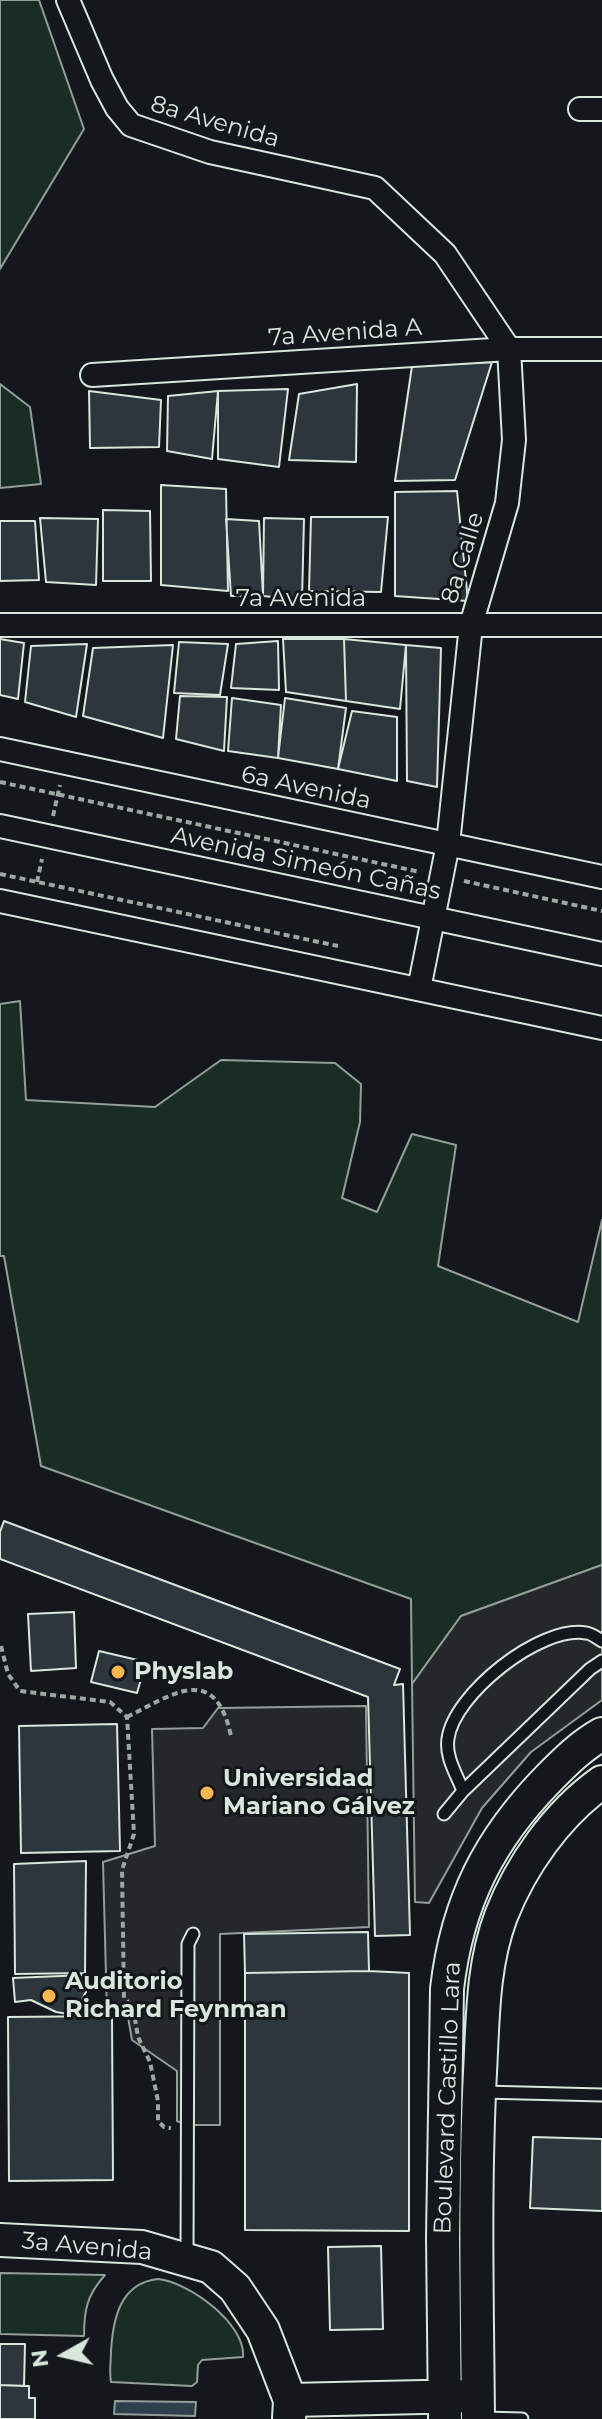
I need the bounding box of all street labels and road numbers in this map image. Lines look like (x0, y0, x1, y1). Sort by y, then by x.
street label: 8a Avenida (147, 90, 283, 154)
street label: 7a Avenida A (267, 313, 423, 353)
street label: 8a Calle (435, 509, 491, 607)
street label: 7a Avenida (236, 585, 366, 613)
street label: 6a Avenida (238, 760, 374, 816)
street label: Avenida Simeón Cañas (169, 821, 443, 907)
street label: Boulevard Castillo Lara (429, 1961, 467, 2235)
street label: 3a Avenida (21, 2227, 153, 2267)

